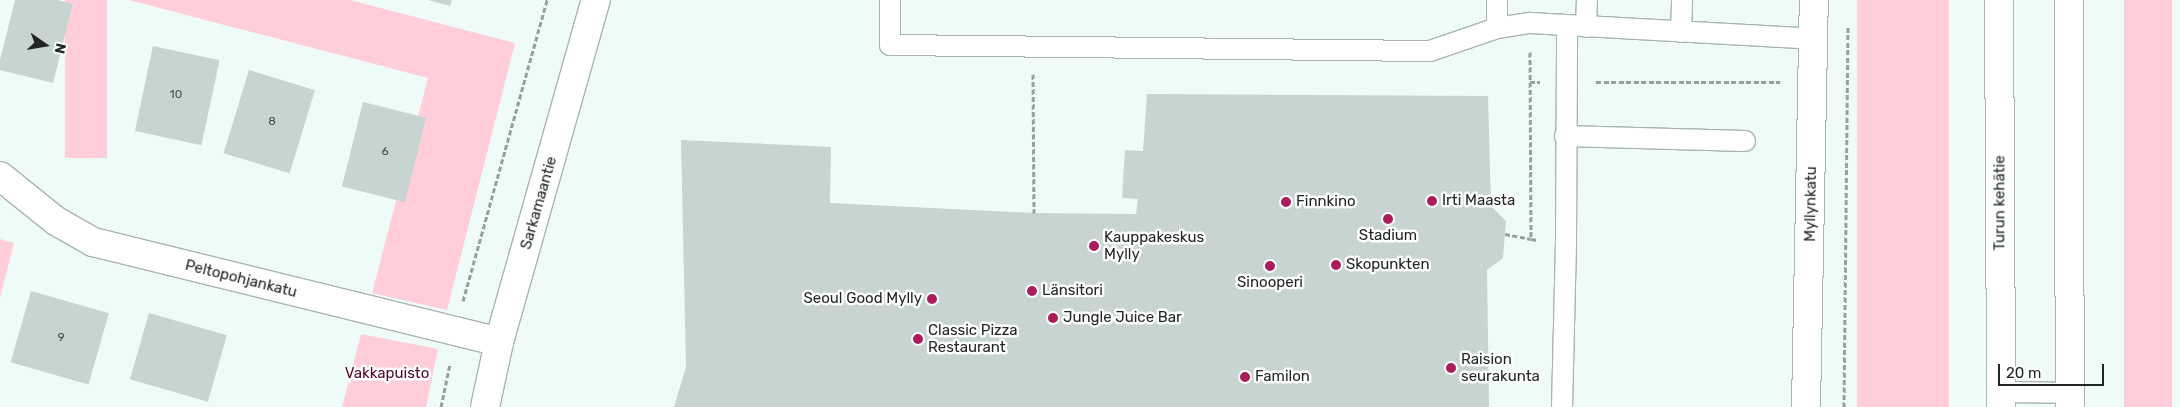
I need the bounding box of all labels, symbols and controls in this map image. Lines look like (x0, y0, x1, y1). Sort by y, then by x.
north arrow (20, 20, 70, 70)
text: N (51, 42, 70, 55)
house number: 10 (170, 88, 182, 102)
house number: 8 (268, 115, 276, 129)
house number: 6 (381, 145, 389, 159)
street label: Sarkamaantie (517, 154, 561, 252)
street label: Turun kehätie (1991, 155, 2009, 251)
street label: Myllynkatu (1801, 166, 1821, 242)
place label: Irti Maasta (1442, 192, 1515, 210)
place label: Finnkino (1296, 193, 1356, 211)
marker: Irti Maasta (1426, 195, 1438, 207)
marker: Finnkino (1280, 196, 1292, 208)
marker: Stadium (1382, 213, 1394, 225)
place label: Stadium (1359, 227, 1417, 245)
place label: Kauppakeskus Mylly (1104, 228, 1204, 263)
marker: Kauppakeskus Mylly (1088, 240, 1100, 252)
street label: Peltopohjankatu (183, 256, 299, 302)
place label: Skopunkten (1346, 256, 1429, 274)
marker: Skopunkten (1330, 259, 1342, 271)
marker: Sinooperi (1264, 260, 1276, 272)
place label: Sinooperi (1237, 274, 1303, 292)
place label: Länsitori (1042, 282, 1103, 300)
marker: Länsitori (1026, 285, 1038, 297)
place label: Seoul Good Mylly (804, 290, 922, 308)
marker: Seoul Good Mylly (926, 293, 938, 305)
place label: Jungle Juice Bar (1063, 309, 1182, 327)
marker: Jungle Juice Bar (1047, 312, 1059, 324)
place label: Classic Pizza Restaurant (928, 321, 1018, 356)
house number: 9 (57, 331, 65, 345)
marker: Classic Pizza Restaurant (912, 333, 924, 345)
place label: Raision seurakunta (1461, 350, 1540, 385)
scale bar (2000, 354, 2106, 386)
marker: Raision seurakunta (1445, 362, 1457, 374)
text: 20 m (2006, 364, 2041, 382)
park label: Vakkapuisto (345, 365, 429, 383)
place label: Familon (1255, 368, 1310, 386)
marker: Familon (1239, 371, 1251, 383)

